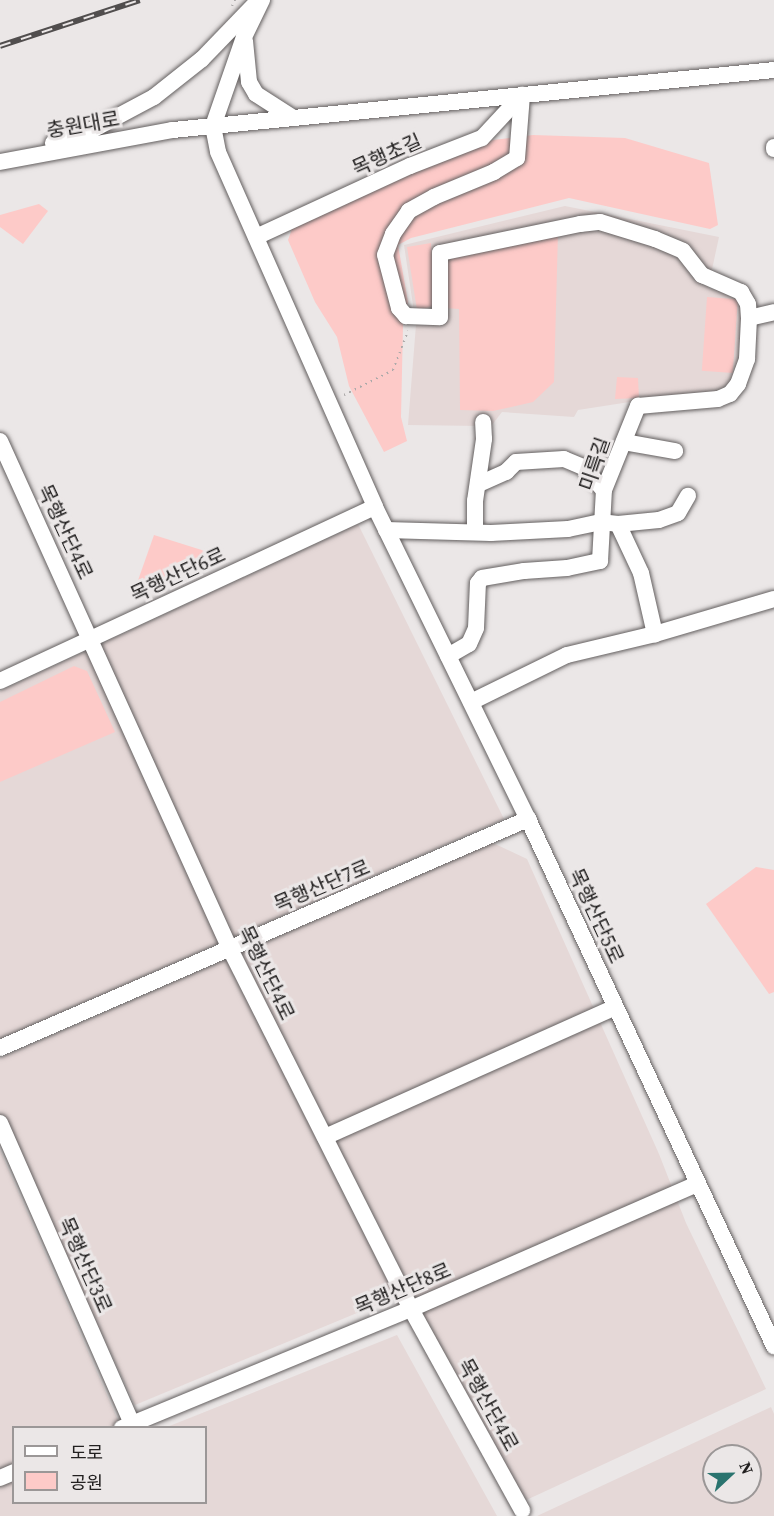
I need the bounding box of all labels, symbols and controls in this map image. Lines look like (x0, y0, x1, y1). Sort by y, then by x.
street label: 충원대로 (45, 107, 121, 143)
street label: 목행초길 (349, 129, 425, 181)
street label: 미륵길 (575, 434, 615, 494)
street label: 목행산단4로 (33, 481, 97, 583)
street label: 목행산단6로 (127, 543, 229, 607)
street label: 목행산단7로 (270, 855, 374, 917)
street label: 목행산단5로 (564, 865, 628, 967)
street label: 목행산단4로 (233, 922, 299, 1024)
street label: 목행산단3로 (53, 1214, 117, 1316)
street label: 목행산단8로 (351, 1258, 455, 1320)
street label: 목행산단4로 (453, 1355, 523, 1455)
legend (12, 1426, 207, 1504)
text: 도로 (70, 1440, 103, 1465)
north arrow (702, 1444, 762, 1504)
text: N (734, 1458, 759, 1478)
text: 공원 (70, 1470, 103, 1495)

